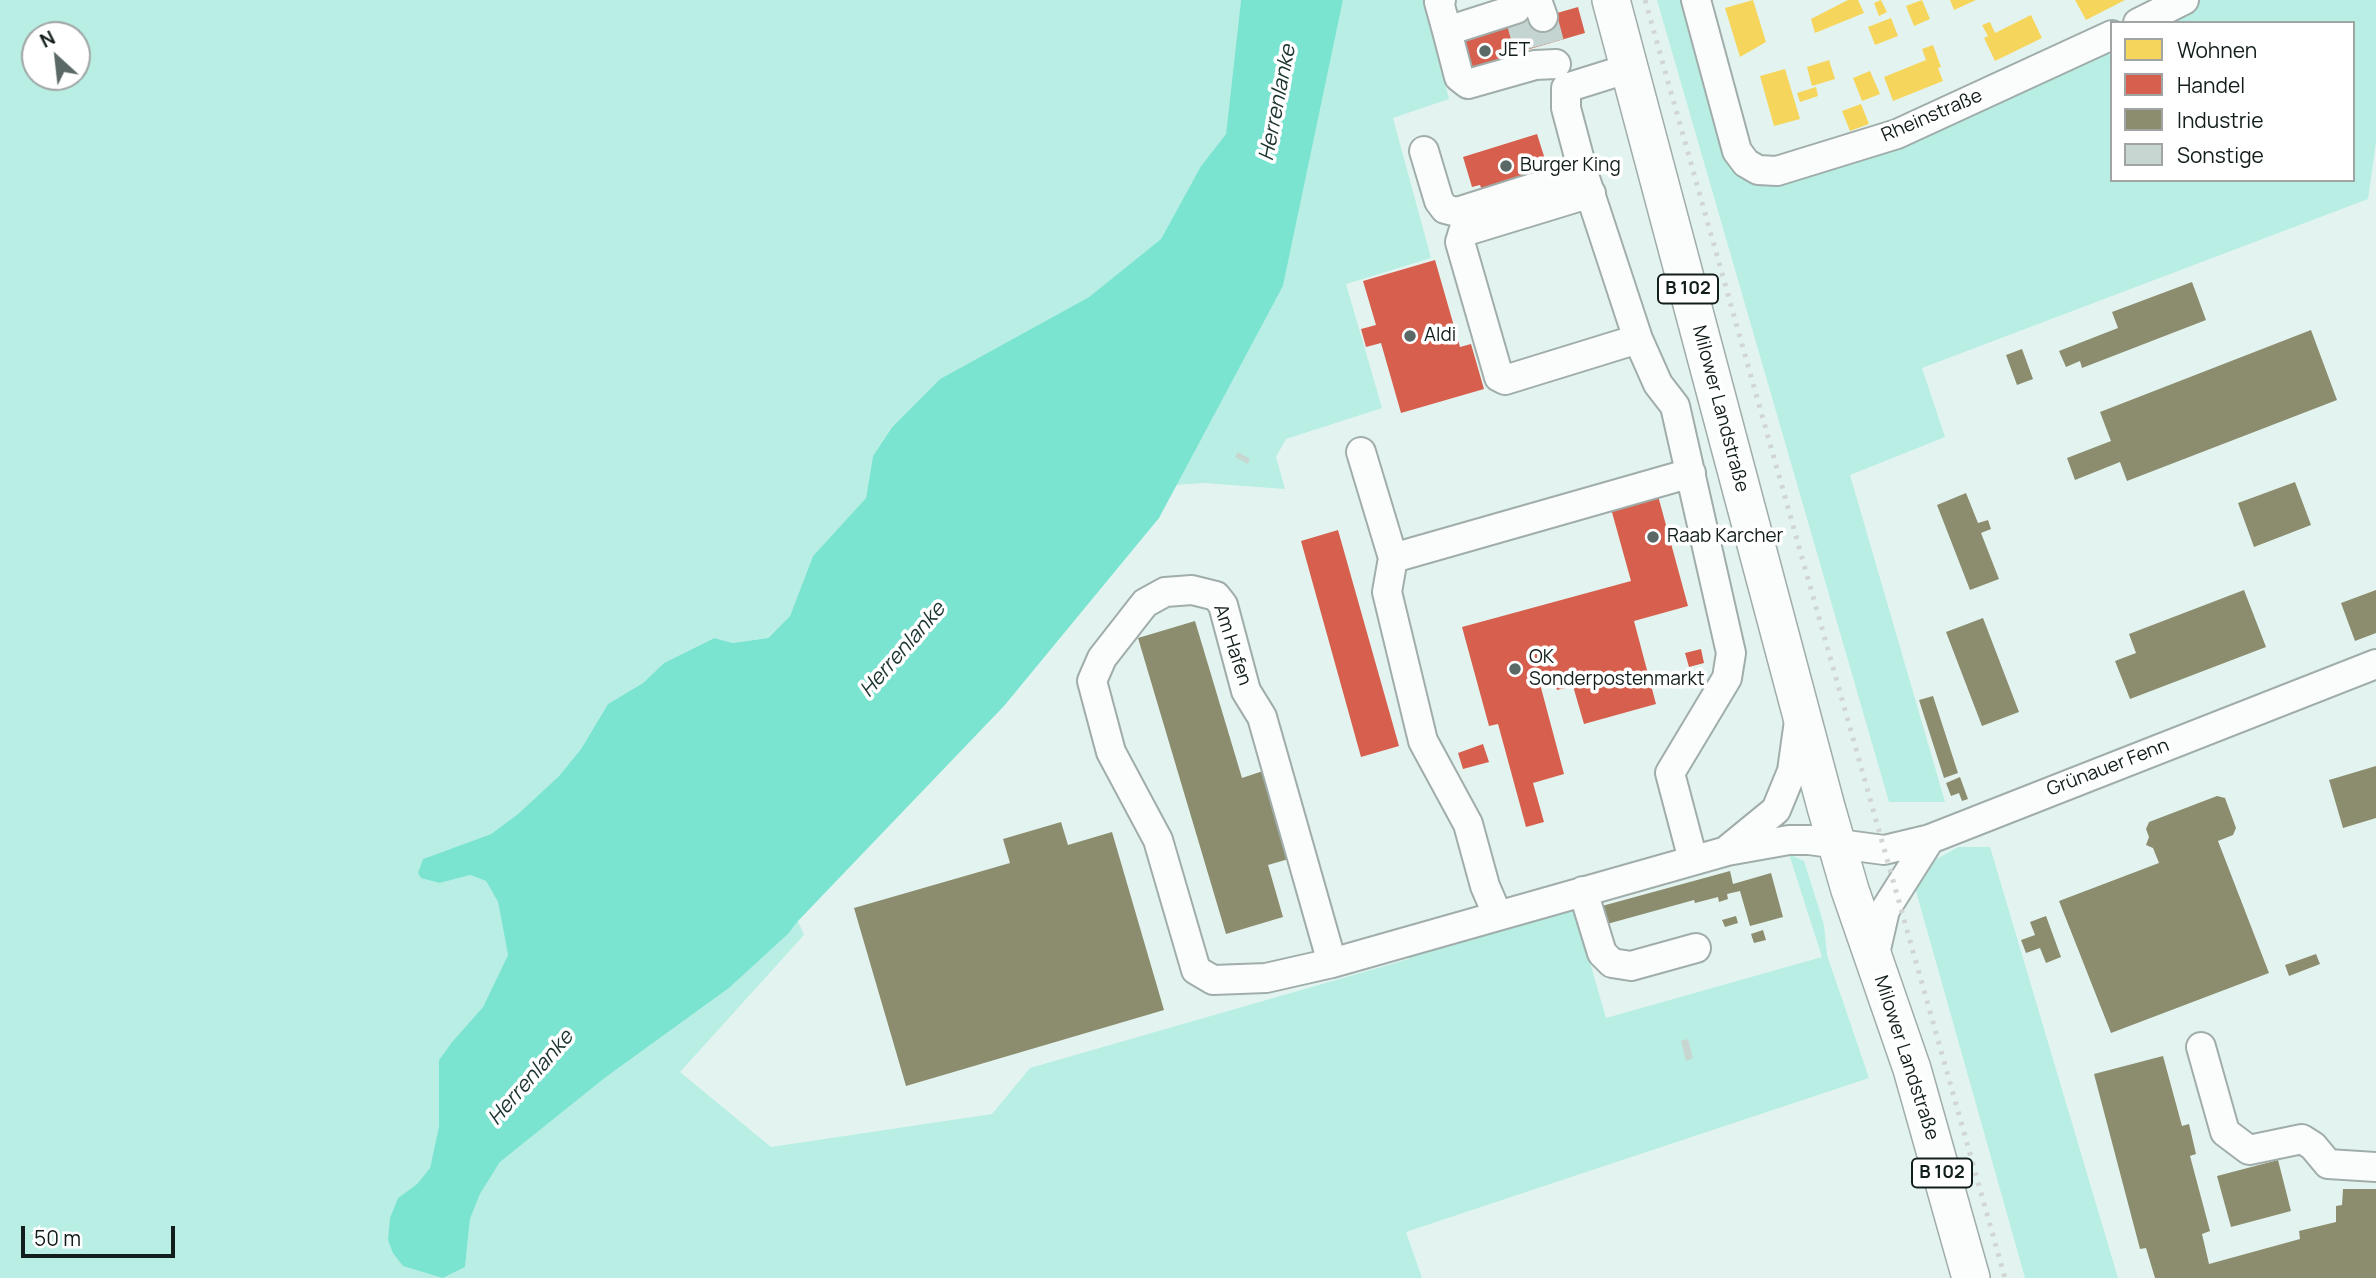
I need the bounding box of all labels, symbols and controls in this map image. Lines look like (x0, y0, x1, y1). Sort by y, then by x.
north arrow (21, 21, 91, 91)
legend (2110, 21, 2355, 182)
text: N (35, 24, 59, 54)
text: Wohnen (2177, 36, 2257, 64)
place label: JET (1499, 40, 1530, 62)
water label: Herrenlanke (1254, 43, 1302, 163)
marker: JET (1477, 43, 1493, 59)
text: Handel (2177, 71, 2245, 99)
street label: Rheinstraße (1878, 85, 1986, 147)
text: Industrie (2177, 106, 2263, 134)
text: Sonstige (2177, 141, 2264, 169)
place label: Burger King (1520, 155, 1621, 177)
marker: Burger King (1498, 158, 1514, 174)
road number: B 102 (1658, 274, 1718, 304)
street label: Milower Landstraße (1687, 323, 1753, 495)
place label: Aldi (1424, 325, 1456, 347)
marker: Aldi (1402, 328, 1418, 344)
place label: Raab Karcher (1667, 526, 1783, 548)
marker: Raab Karcher (1645, 529, 1661, 545)
water label: Herrenlanke (855, 597, 951, 703)
street label: Am Hafen (1208, 602, 1256, 688)
place label: OK Sonderpostenmarkt (1529, 647, 1705, 691)
marker: OK Sonderpostenmarkt (1507, 661, 1523, 677)
street label: Grünauer Fenn (2044, 734, 2172, 802)
street label: Milower Landstraße (1869, 973, 1943, 1143)
water label: Herrenlanke (483, 1025, 579, 1131)
road number: B 102 (1912, 1158, 1972, 1188)
scale bar (24, 1212, 178, 1256)
text: 50 m (34, 1224, 81, 1252)

